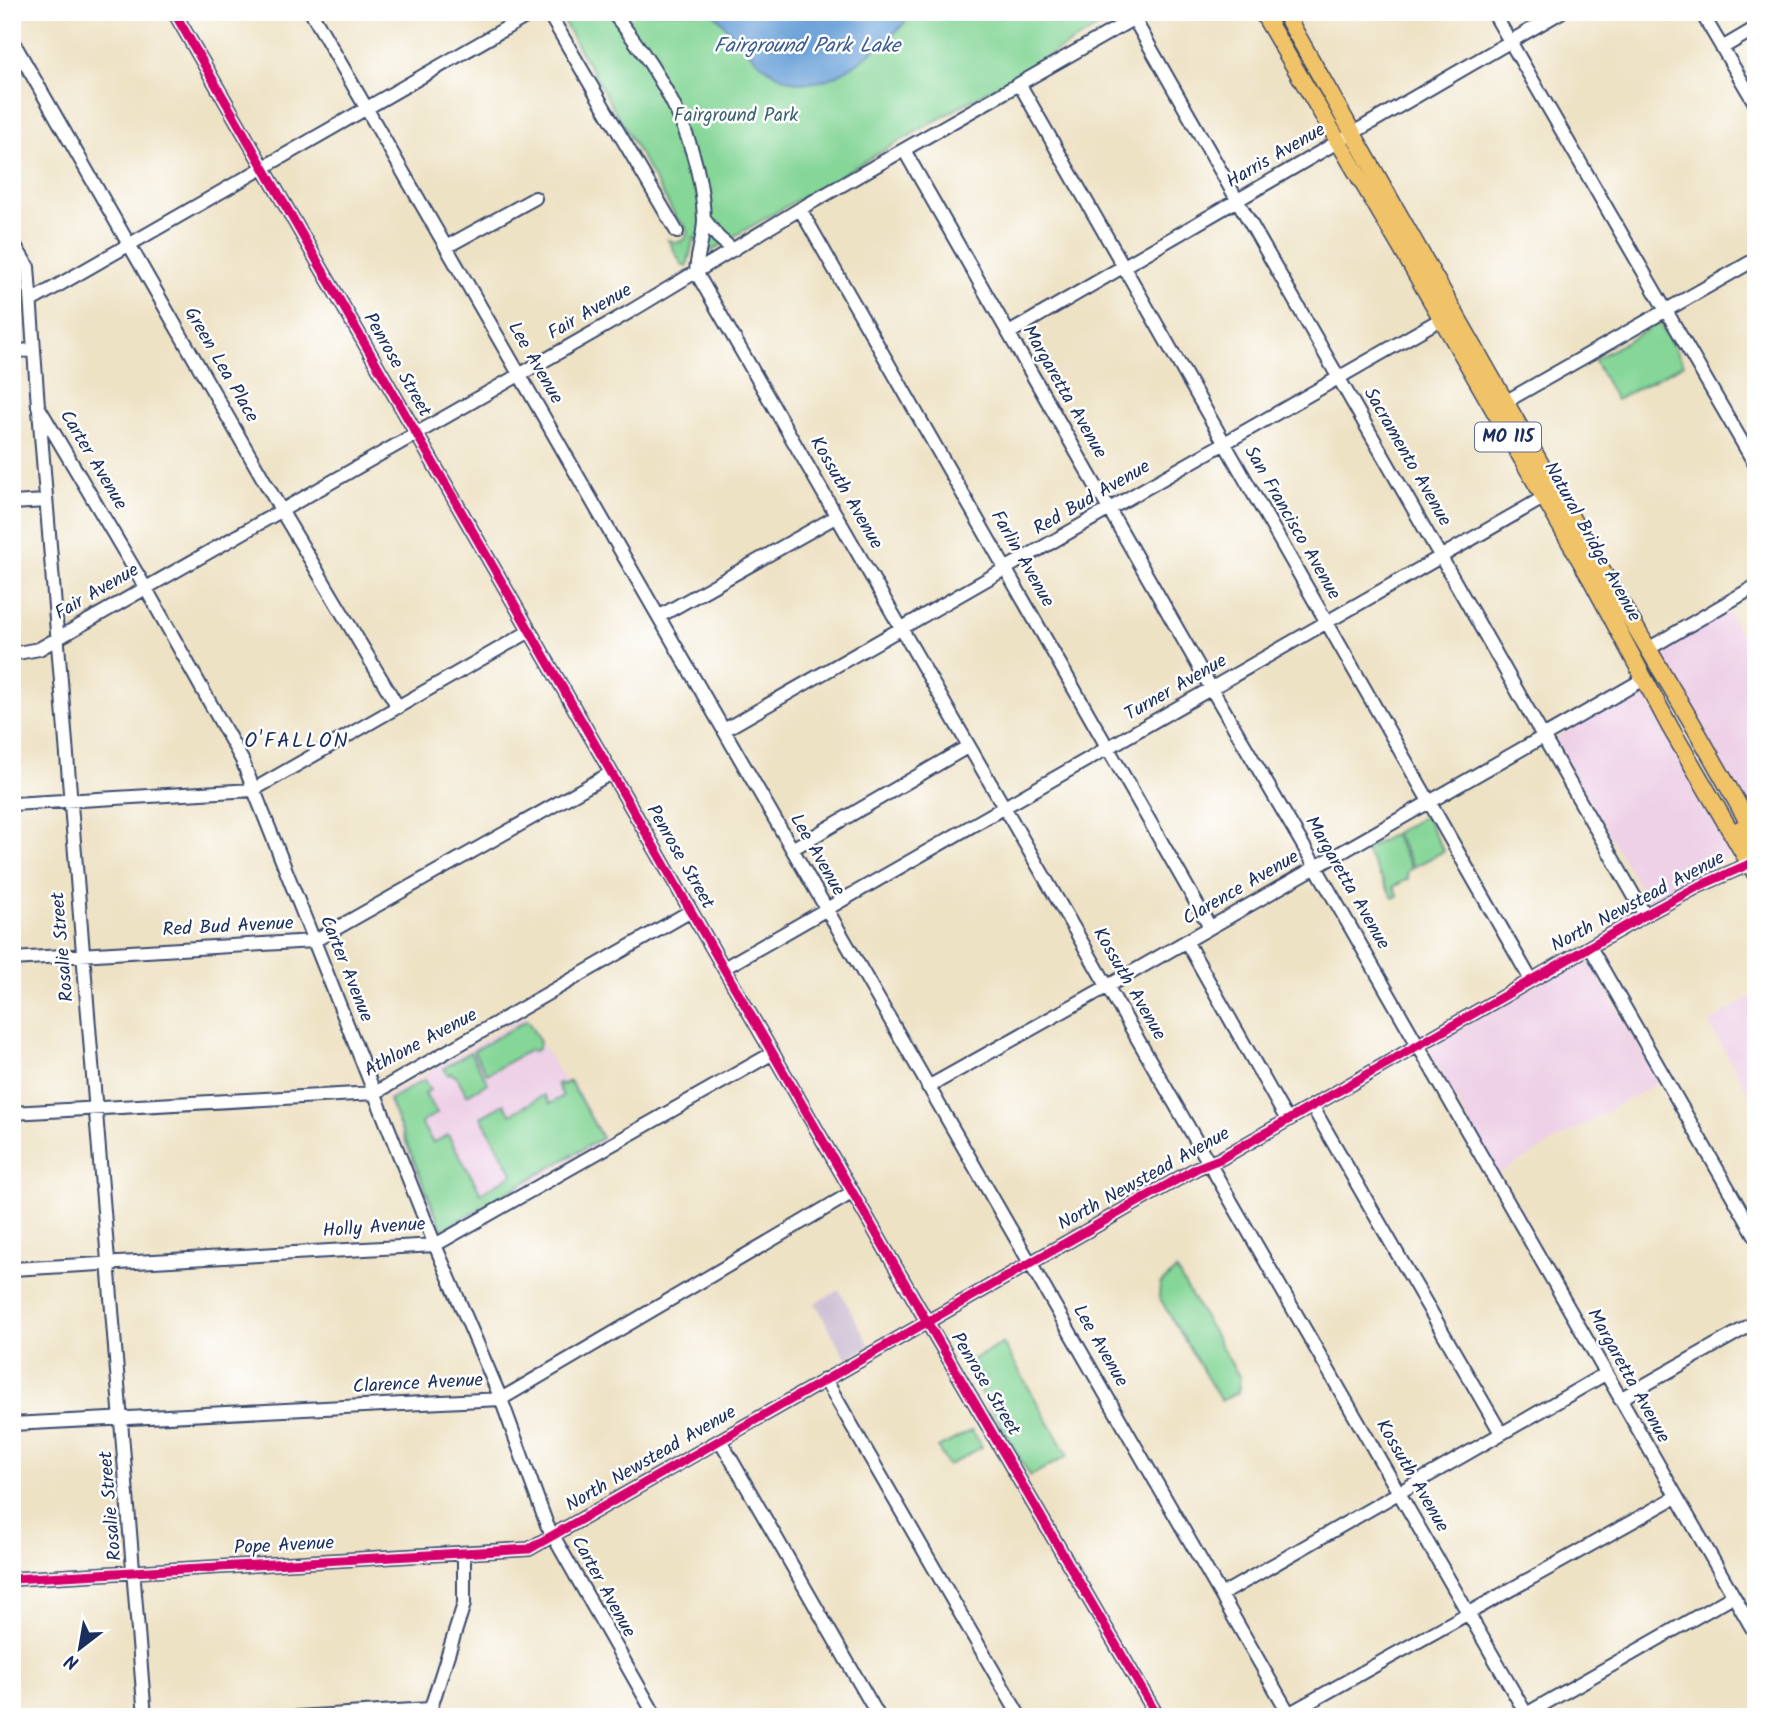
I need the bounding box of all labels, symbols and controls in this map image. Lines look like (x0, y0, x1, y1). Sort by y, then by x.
water label: Fairground Park Lake (714, 30, 903, 63)
park label: Fairground Park (674, 101, 798, 131)
street label: Harris Avenue (1221, 115, 1332, 197)
street label: Fair Avenue (542, 275, 638, 348)
street label: Green Lea Place (176, 302, 266, 429)
street label: Penrose Street (355, 307, 439, 423)
street label: Lee Avenue (499, 316, 571, 410)
street label: Margaretta Avenue (1013, 319, 1115, 465)
street label: Sacramento Avenue (1355, 382, 1459, 532)
street label: Carter Avenue (51, 404, 135, 516)
road number: MO 115 (1475, 422, 1541, 452)
street label: Kossuth Avenue (801, 431, 891, 556)
street label: San Francisco Avenue (1236, 440, 1349, 606)
street label: Red Bud Avenue (1028, 452, 1157, 544)
street label: Natural Bridge Avenue (1535, 456, 1649, 628)
street label: Farlin Avenue (982, 505, 1062, 614)
street label: Fair Avenue (49, 555, 145, 628)
street label: Turner Avenue (1119, 646, 1233, 730)
district label: O'FALLON (244, 725, 350, 758)
street label: Penrose Street (638, 799, 722, 915)
street label: Lee Avenue (781, 808, 853, 902)
street label: Margaretta Avenue (1296, 810, 1398, 956)
street label: Clarence Avenue (1177, 842, 1305, 934)
street label: North Newstead Avenue (1546, 843, 1731, 961)
street label: Rosalie Street (43, 890, 83, 1003)
street label: Red Bud Avenue (162, 909, 295, 945)
street label: Carter Avenue (311, 911, 381, 1027)
street label: Kossuth Avenue (1084, 922, 1174, 1047)
street label: Athlone Avenue (359, 1000, 483, 1085)
street label: North Newstead Avenue (1052, 1119, 1236, 1239)
street label: Holly Avenue (322, 1209, 427, 1247)
street label: Lee Avenue (1064, 1299, 1136, 1393)
street label: Margaretta Avenue (1578, 1303, 1678, 1449)
street label: Penrose Street (942, 1326, 1028, 1442)
street label: Clarence Avenue (352, 1366, 484, 1402)
street label: North Newstead Avenue (560, 1398, 742, 1520)
street label: Kossuth Avenue (1367, 1414, 1457, 1539)
street label: Rosalie Street (91, 1449, 131, 1562)
street label: Pope Avenue (233, 1528, 335, 1564)
street label: Carter Avenue (563, 1531, 644, 1644)
north arrow (46, 1614, 116, 1684)
text: N (59, 1645, 85, 1677)

